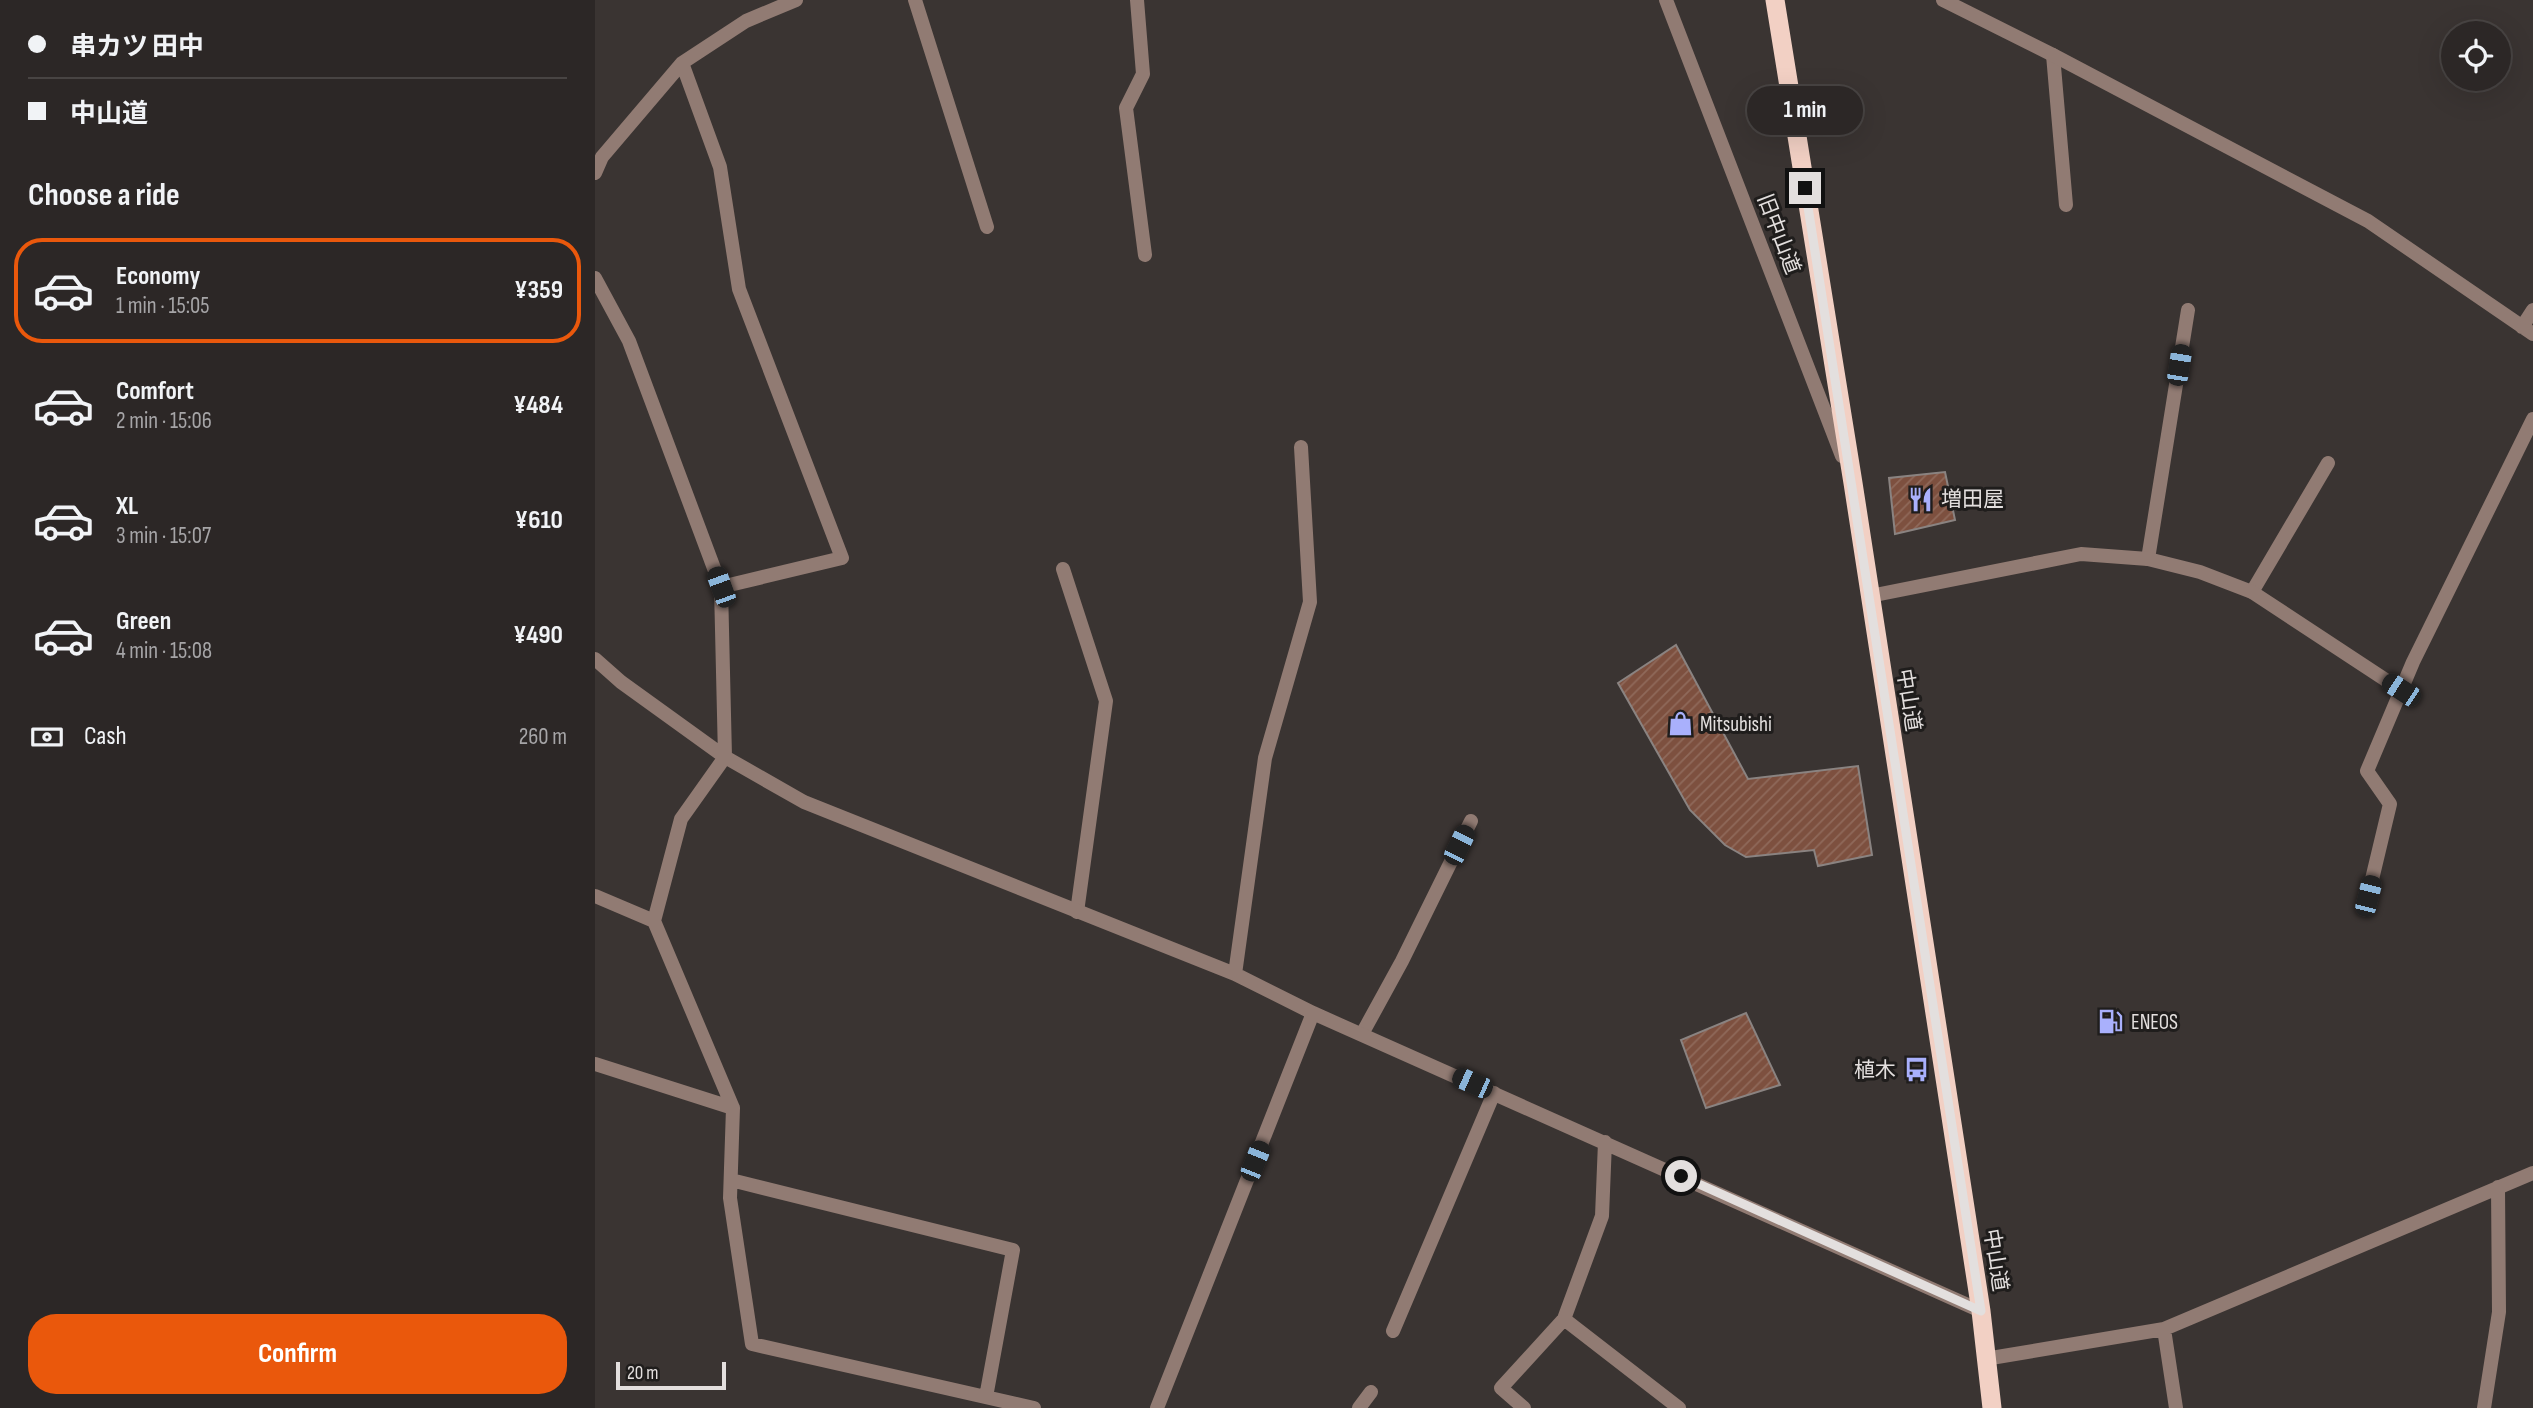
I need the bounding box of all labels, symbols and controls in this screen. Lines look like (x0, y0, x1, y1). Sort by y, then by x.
map controls (2441, 21, 2511, 91)
button: locate (2441, 21, 2511, 91)
text: 串カツ 田中 (70, 32, 204, 63)
callout: 1 min (1747, 86, 1863, 136)
text: 1 min (1784, 96, 1826, 124)
text: 中山道 (70, 99, 148, 130)
route end (1789, 172, 1821, 204)
text: Choose a ride (28, 176, 180, 215)
street label: 旧中山道 (1752, 190, 1805, 278)
icon: car (32, 259, 95, 322)
text: Economy (116, 261, 200, 292)
text: ¥359 (514, 275, 563, 306)
text: 1 min · 15:05 (116, 292, 210, 320)
car (2166, 343, 2193, 387)
icon: car (32, 374, 95, 437)
text: Comfort (116, 376, 194, 407)
text: ¥484 (513, 390, 563, 421)
text: 2 min · 15:06 (116, 407, 212, 435)
restaurant icon: 増田屋 (1907, 485, 1935, 513)
place label: 増田屋 (1941, 487, 2004, 512)
icon: car (32, 489, 95, 552)
text: XL (116, 491, 138, 522)
text: ¥610 (515, 505, 563, 536)
text: 3 min · 15:07 (116, 522, 211, 550)
car (704, 564, 739, 610)
icon: car (32, 604, 95, 667)
text: Green (116, 606, 171, 637)
text: ¥490 (513, 620, 563, 651)
text: 4 min · 15:08 (116, 637, 212, 665)
street label: 中山道 (1891, 667, 1926, 733)
car (2378, 670, 2425, 710)
shop icon: Mitsubishi (1666, 710, 1694, 738)
place label: Mitsubishi (1700, 712, 1772, 737)
icon: cash (28, 718, 66, 756)
text: Cash (84, 721, 127, 752)
text: 260 m (519, 723, 567, 751)
car (1441, 822, 1478, 868)
car (2353, 873, 2384, 919)
fuel station icon: ENEOS (2097, 1008, 2125, 1036)
place label: ENEOS (2131, 1010, 2178, 1035)
bus stop icon: 植木 (1902, 1056, 1930, 1084)
place label: 植木 (1854, 1058, 1896, 1083)
car (1449, 1065, 1496, 1101)
car (1238, 1138, 1273, 1184)
route start (1665, 1160, 1697, 1192)
street label: 中山道 (1978, 1227, 2013, 1293)
button: Confirm (28, 1314, 567, 1394)
scale bar (616, 1359, 726, 1391)
text: 20 m (627, 1362, 659, 1385)

